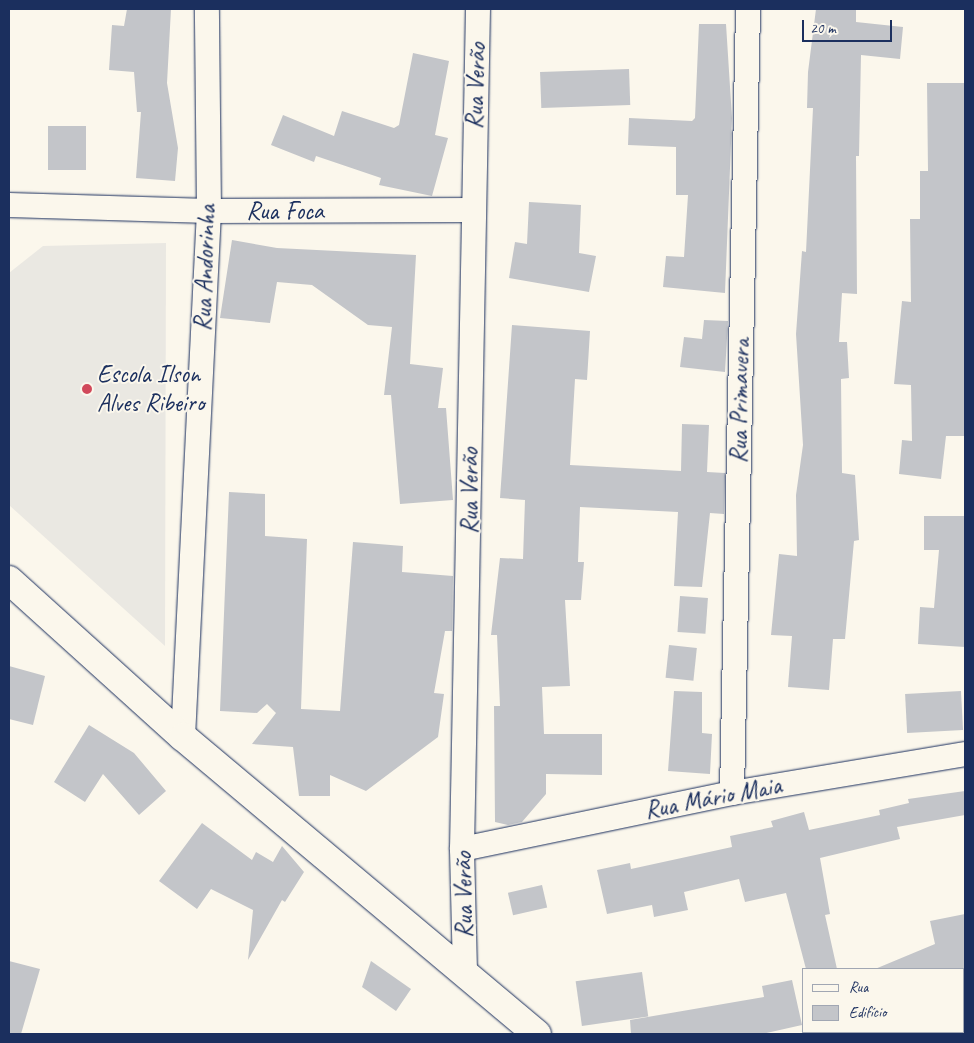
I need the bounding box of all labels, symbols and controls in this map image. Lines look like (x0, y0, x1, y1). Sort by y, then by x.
scale bar (804, 10, 894, 42)
text: 20 m (810, 19, 836, 38)
street label: Rua Verão (460, 42, 492, 130)
street label: Rua Foca (247, 196, 323, 226)
street label: Rua Andorinha (188, 204, 222, 332)
street label: Rua Primavera (724, 338, 756, 464)
place label: Escola Ilson Alves Ribeiro (97, 360, 204, 419)
marker: Escola Ilson Alves Ribeiro (81, 383, 93, 395)
street label: Rua Verão (455, 448, 485, 534)
street label: Rua Mário Maia (642, 770, 784, 826)
street label: Rua Verão (448, 852, 480, 938)
legend (802, 968, 964, 1033)
text: Rua (849, 978, 868, 997)
text: Edifício (849, 1003, 886, 1022)

